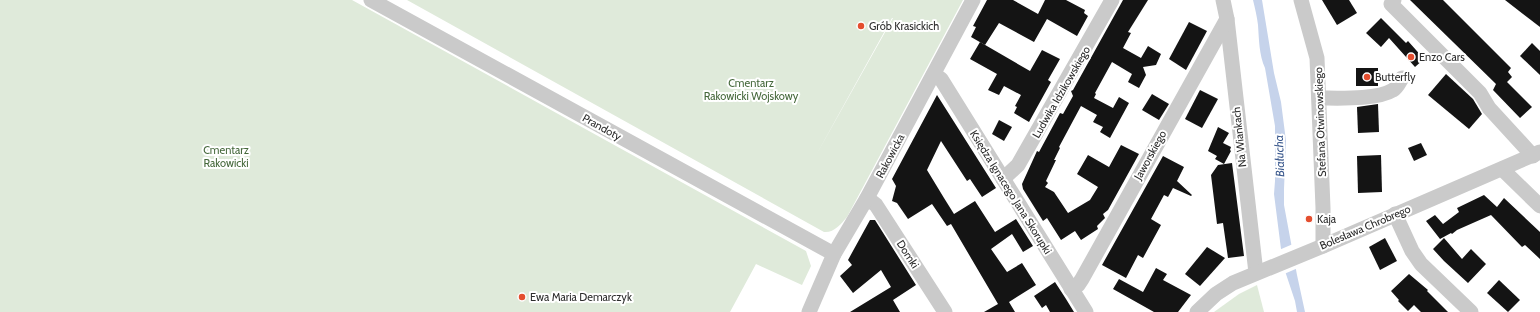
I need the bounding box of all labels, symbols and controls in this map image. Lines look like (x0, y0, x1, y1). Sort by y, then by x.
place label: Grób Krasickich (869, 19, 939, 33)
marker: Grób Krasickich (856, 21, 866, 31)
street label: Ludwika Idzikowskiego (1029, 43, 1093, 141)
place label: Enzo Cars (1419, 50, 1465, 64)
marker: Enzo Cars (1406, 52, 1416, 62)
street label: Stefana Otwinowskiego (1311, 67, 1329, 177)
place label: Butterfly (1375, 70, 1416, 84)
marker: Butterfly (1362, 72, 1372, 82)
park label: Cmentarz Rakowicki Wojskowy (704, 76, 799, 103)
street label: Na Wiankach (1229, 106, 1249, 168)
street label: Prandoty (580, 111, 624, 144)
street label: Księdza Ignacego Jana Skorupki (967, 127, 1055, 257)
street label: Jaworskiego (1130, 128, 1169, 183)
street label: Rakowicka (873, 131, 908, 180)
water label: Białucha (1271, 135, 1287, 177)
park label: Cmentarz Rakowicki (203, 143, 249, 170)
street label: Bolesława Chrobrego (1317, 202, 1413, 252)
place label: Kaja (1317, 212, 1337, 226)
marker: Kaja (1304, 214, 1314, 224)
street label: Domki (894, 237, 922, 271)
place label: Ewa Maria Demarczyk (530, 290, 632, 304)
marker: Ewa Maria Demarczyk (517, 292, 527, 302)

